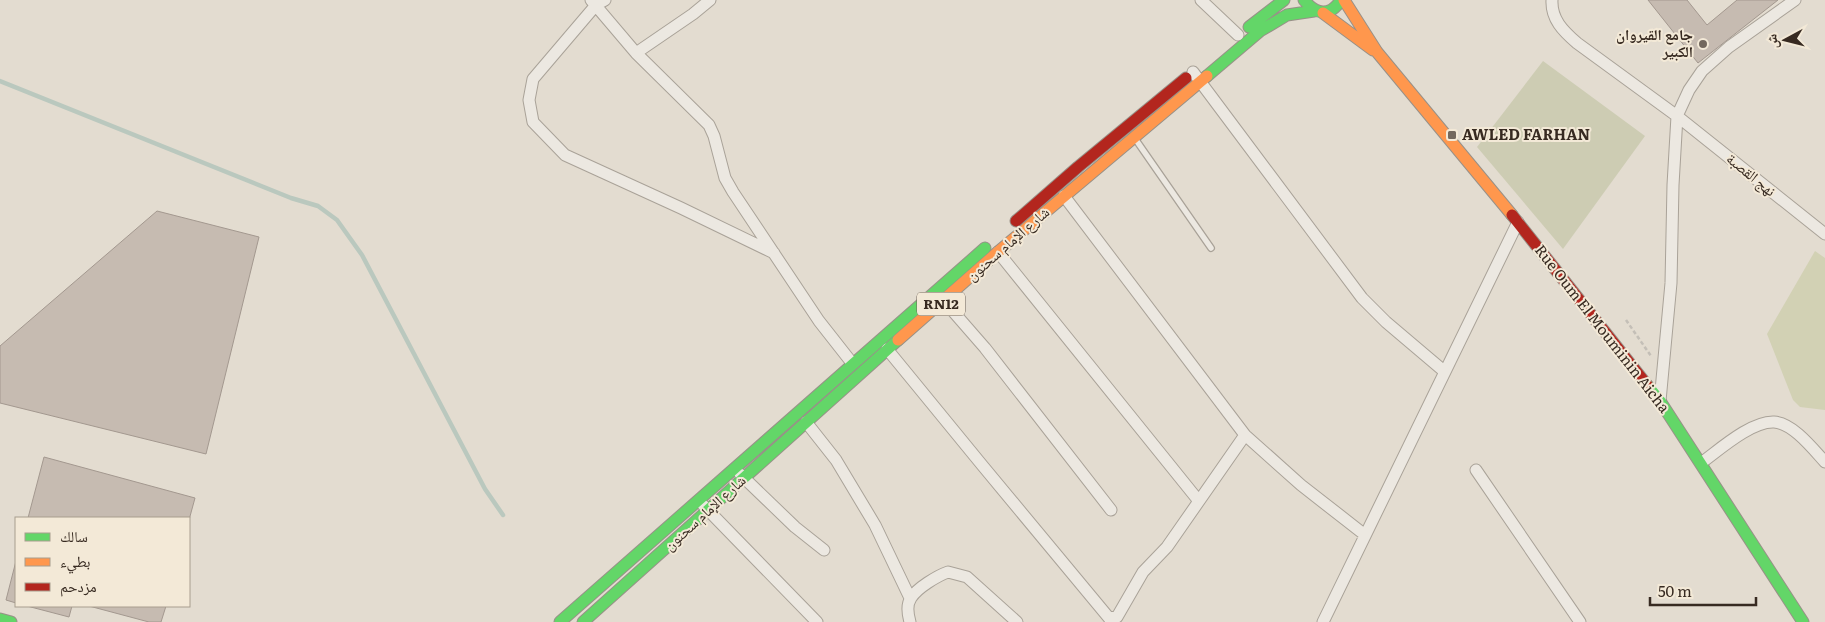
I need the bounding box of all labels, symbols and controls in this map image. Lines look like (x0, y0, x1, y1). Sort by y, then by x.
north arrow (1760, 15, 1810, 65)
place label: جامع القيروان الكبير (1616, 22, 1693, 62)
text: ش (1760, 33, 1782, 50)
marker: جامع القيروان الكبير (1697, 38, 1709, 50)
place label: AWLED FARHAN (1462, 122, 1590, 145)
marker: AWLED FARHAN (1446, 129, 1458, 141)
street label: نهج القصبة (1722, 147, 1782, 201)
street label: شارع الإمام سحنون (960, 200, 1054, 286)
street label: Rue Oum El Mouminin Aicha (1530, 239, 1677, 418)
road number: RN12 (917, 292, 965, 316)
street label: شارع الإمام سحنون (658, 469, 750, 555)
legend (15, 517, 190, 607)
text: سالك (60, 524, 88, 547)
text: بطيء (60, 549, 90, 574)
text: مزدحم (60, 574, 97, 597)
scale bar (1650, 574, 1756, 606)
text: 50 m (1658, 579, 1692, 602)

